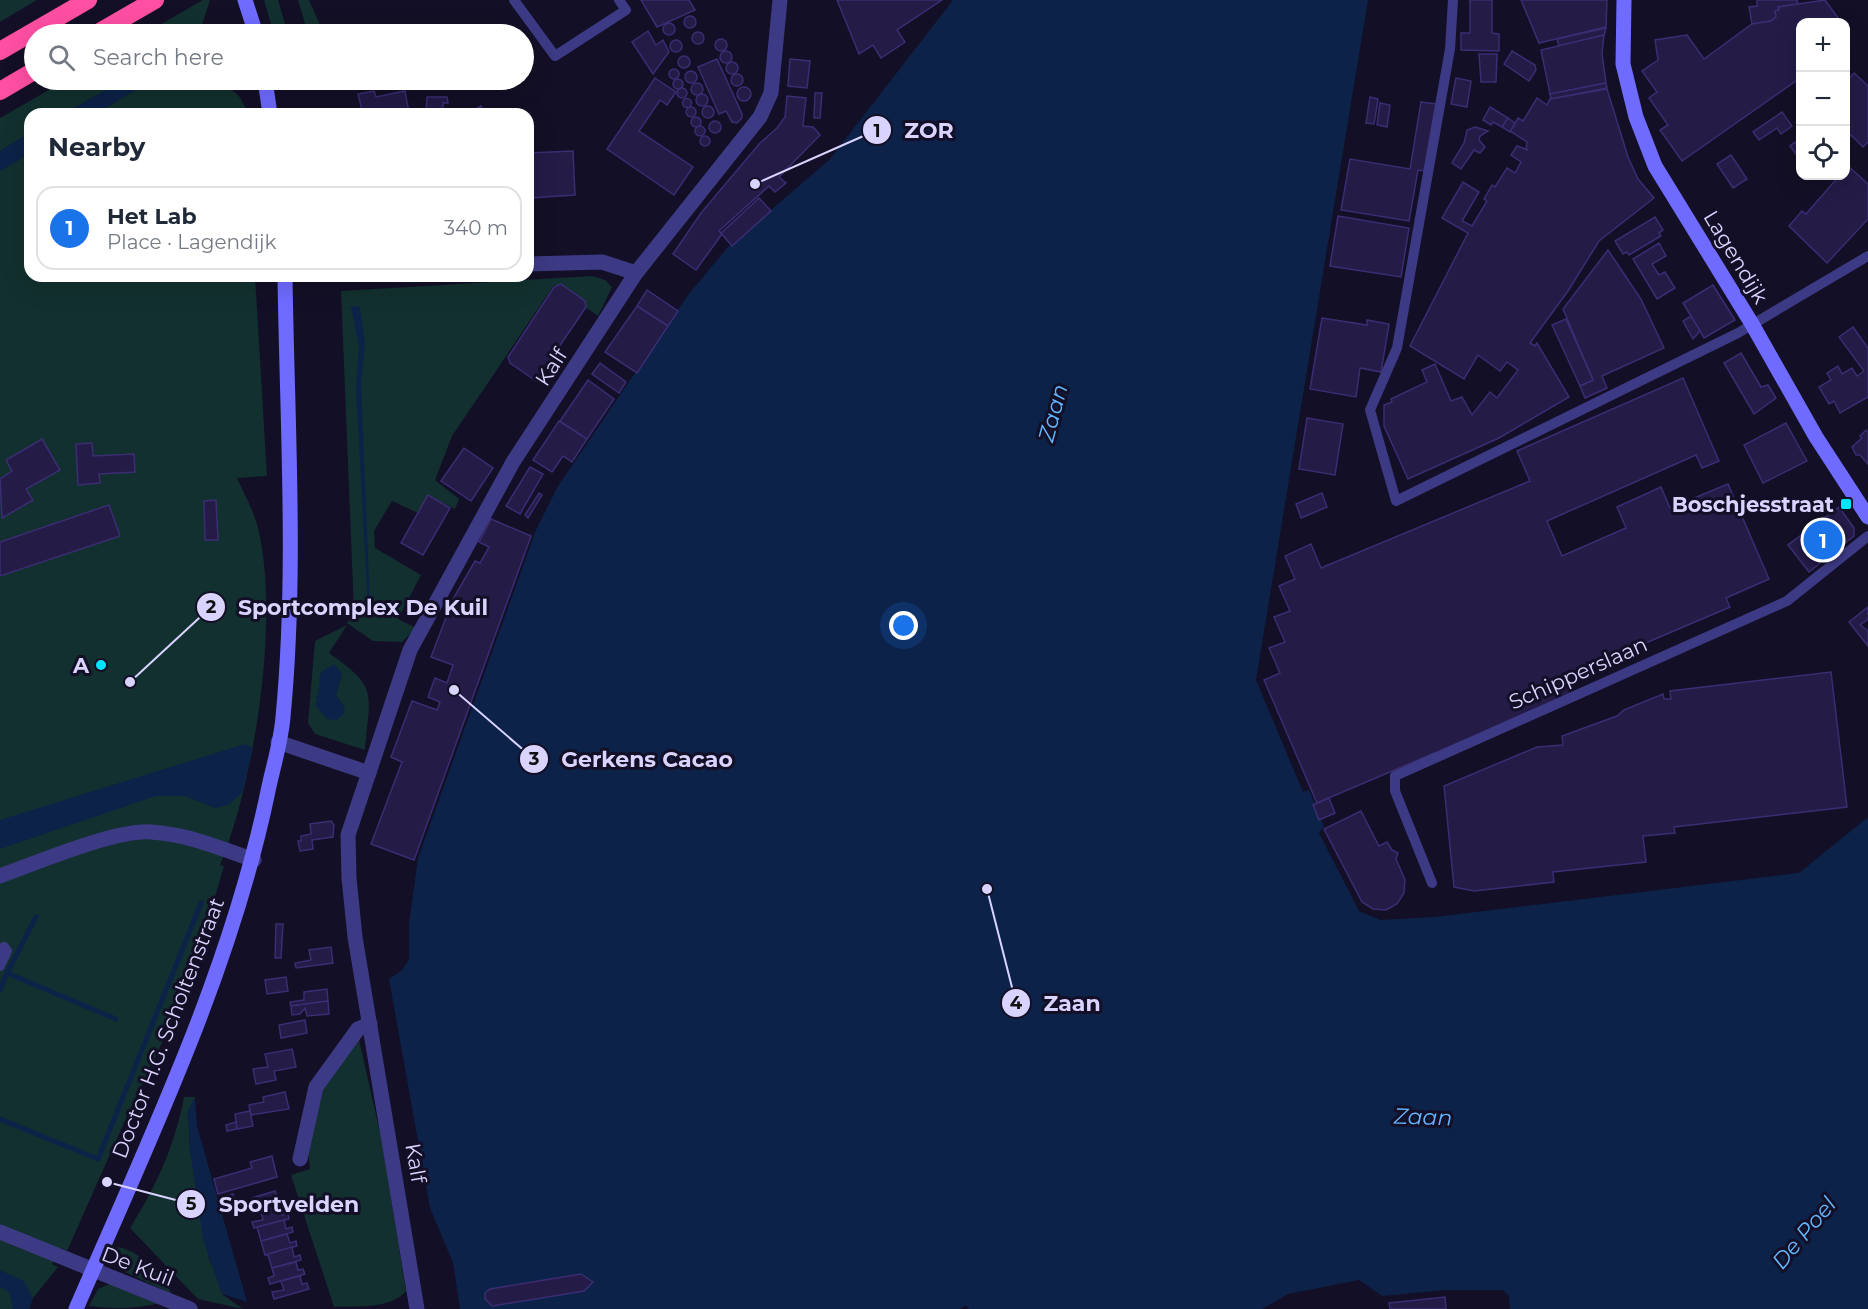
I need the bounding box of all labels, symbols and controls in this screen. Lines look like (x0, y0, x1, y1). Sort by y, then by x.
map controls (1796, 18, 1850, 180)
button: + (1796, 18, 1850, 72)
search box (24, 24, 534, 90)
icon: search (45, 41, 78, 74)
text: Search here (93, 44, 224, 71)
button: − (1796, 72, 1850, 126)
callout: ZOR (862, 110, 965, 150)
text: ZOR (904, 117, 954, 144)
text: 1 (873, 120, 881, 142)
button: locate (1796, 126, 1850, 180)
text: Nearby (48, 131, 145, 163)
text: Het Lab (107, 203, 197, 230)
street label: Lagendijk (1698, 206, 1774, 308)
text: 1 (66, 216, 73, 240)
text: 340 m (444, 216, 508, 240)
text: Place · Lagendijk (107, 230, 276, 254)
street label: Kalf (530, 343, 573, 391)
water label: Zaan (1032, 381, 1074, 446)
place label: Boschjesstraat (1672, 492, 1834, 517)
marker: Boschjesstraat (1839, 497, 1853, 511)
pin: 1 (1804, 518, 1842, 562)
callout: Sportcomplex De Kuil (196, 587, 500, 627)
text: Sportcomplex De Kuil (238, 594, 488, 621)
text: 2 (206, 596, 217, 618)
your location (889, 611, 918, 640)
street label: Schipperslaan (1505, 631, 1651, 715)
place label: A (72, 653, 90, 678)
marker: A (94, 658, 108, 672)
callout: Gerkens Cacao (519, 739, 745, 779)
text: Gerkens Cacao (561, 746, 733, 773)
text: 3 (528, 748, 540, 770)
street label: Doctor H.G. Scholtenstraat (107, 894, 229, 1162)
callout: Zaan (1001, 983, 1113, 1023)
text: Zaan (1043, 990, 1101, 1017)
text: 4 (1010, 992, 1023, 1014)
water label: Zaan (1392, 1102, 1453, 1132)
street label: Kalf (400, 1141, 432, 1186)
callout: Sportvelden (176, 1184, 371, 1224)
text: Sportvelden (219, 1191, 359, 1218)
water label: De Poel (1766, 1191, 1842, 1275)
text: 5 (186, 1193, 197, 1215)
street label: De Kuil (98, 1241, 178, 1291)

